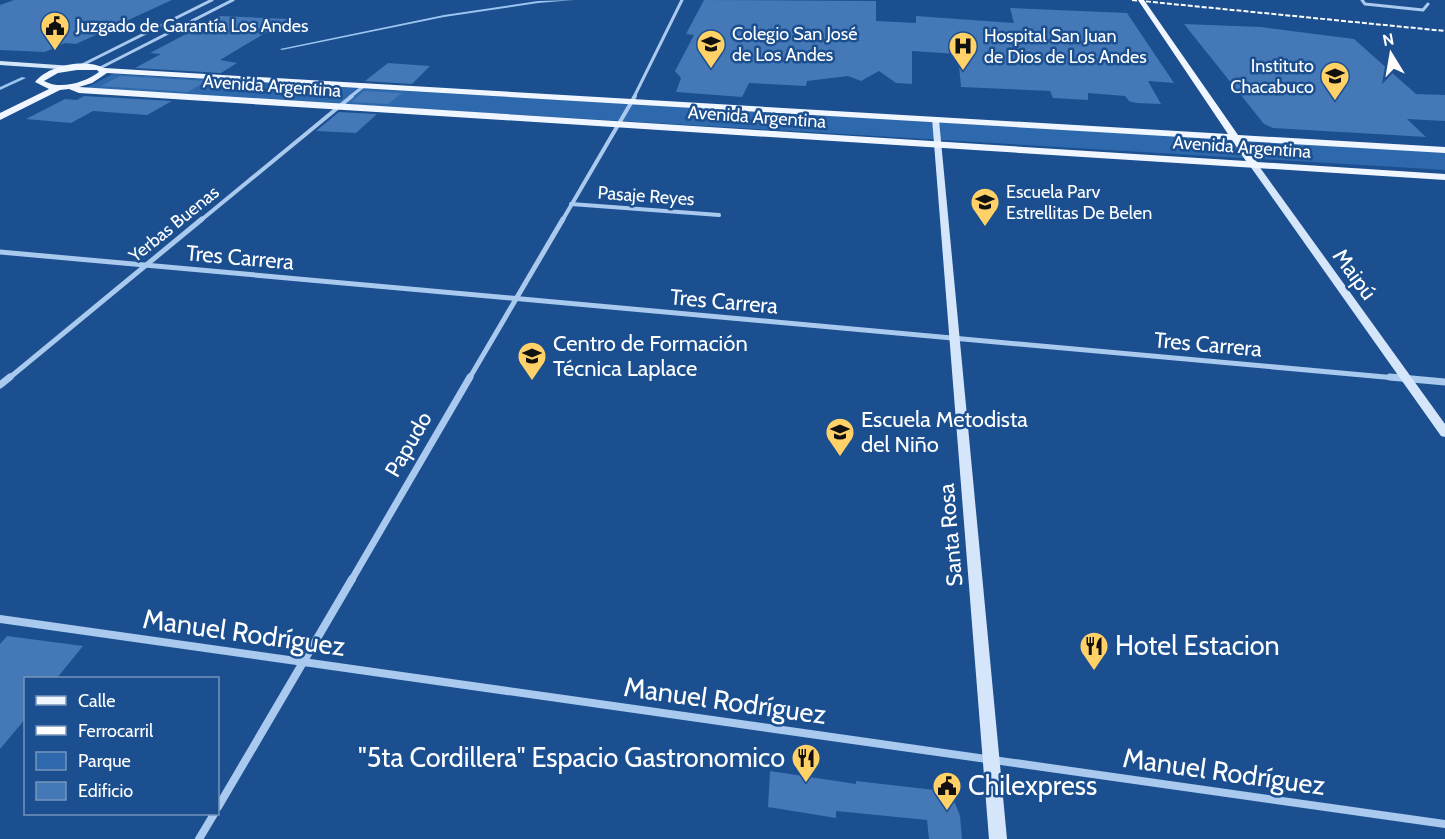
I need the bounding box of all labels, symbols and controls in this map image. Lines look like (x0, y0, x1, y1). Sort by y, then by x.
public building icon: Juzgado de Garantía Los Andes (39, 10, 71, 52)
place label: Juzgado de Garantía Los Andes (75, 15, 309, 37)
place label: Colegio San José de Los Andes (732, 23, 857, 66)
north arrow (1361, 24, 1421, 84)
place label: Hospital San Juan de Dios de Los Andes (984, 25, 1147, 68)
school or university icon: Colegio San José de Los Andes (695, 28, 727, 70)
text: N (1381, 29, 1396, 50)
hospital icon: Hospital San Juan de Dios de Los Andes (947, 30, 979, 72)
place label: Instituto Chacabuco (1230, 55, 1314, 98)
school or university icon: Instituto Chacabuco (1319, 60, 1351, 102)
street label: Avenida Argentina (202, 70, 342, 102)
street label: Avenida Argentina (687, 101, 827, 133)
street label: Avenida Argentina (1172, 131, 1312, 163)
street label: Yerbas Buenas (124, 181, 223, 268)
place label: Escuela Parv Estrellitas De Belen (1006, 181, 1152, 224)
street label: Pasaje Reyes (597, 182, 695, 210)
school or university icon: Escuela Parv Estrellitas De Belen (969, 186, 1001, 228)
street label: Tres Carrera (185, 239, 295, 276)
street label: Maipú (1327, 243, 1382, 305)
street label: Tres Carrera (669, 283, 779, 320)
street label: Tres Carrera (1153, 326, 1263, 363)
place label: Centro de Formación Técnica Laplace (553, 330, 748, 382)
school or university icon: Centro de Formación Técnica Laplace (516, 340, 548, 382)
place label: Escuela Metodista del Niño (861, 406, 1028, 458)
street label: Papudo (379, 407, 438, 482)
school or university icon: Escuela Metodista del Niño (824, 416, 856, 458)
street label: Santa Rosa (933, 482, 968, 587)
street label: Manuel Rodríguez (141, 602, 348, 663)
place label: Hotel Estacion (1115, 629, 1280, 662)
restaurant icon: Hotel Estacion (1078, 630, 1110, 672)
street label: Manuel Rodríguez (622, 670, 829, 731)
legend (24, 677, 219, 815)
text: Calle (78, 690, 115, 712)
text: Ferrocarril (78, 720, 154, 742)
place label: "5ta Cordillera" Espacio Gastronomico (358, 741, 785, 774)
street label: Manuel Rodríguez (1121, 741, 1328, 802)
restaurant icon: "5ta Cordillera" Espacio Gastronomico (790, 742, 822, 784)
text: Parque (78, 750, 131, 772)
place label: Chilexpress (968, 769, 1097, 802)
public building icon: Chilexpress (931, 770, 963, 812)
text: Edificio (78, 780, 133, 802)

